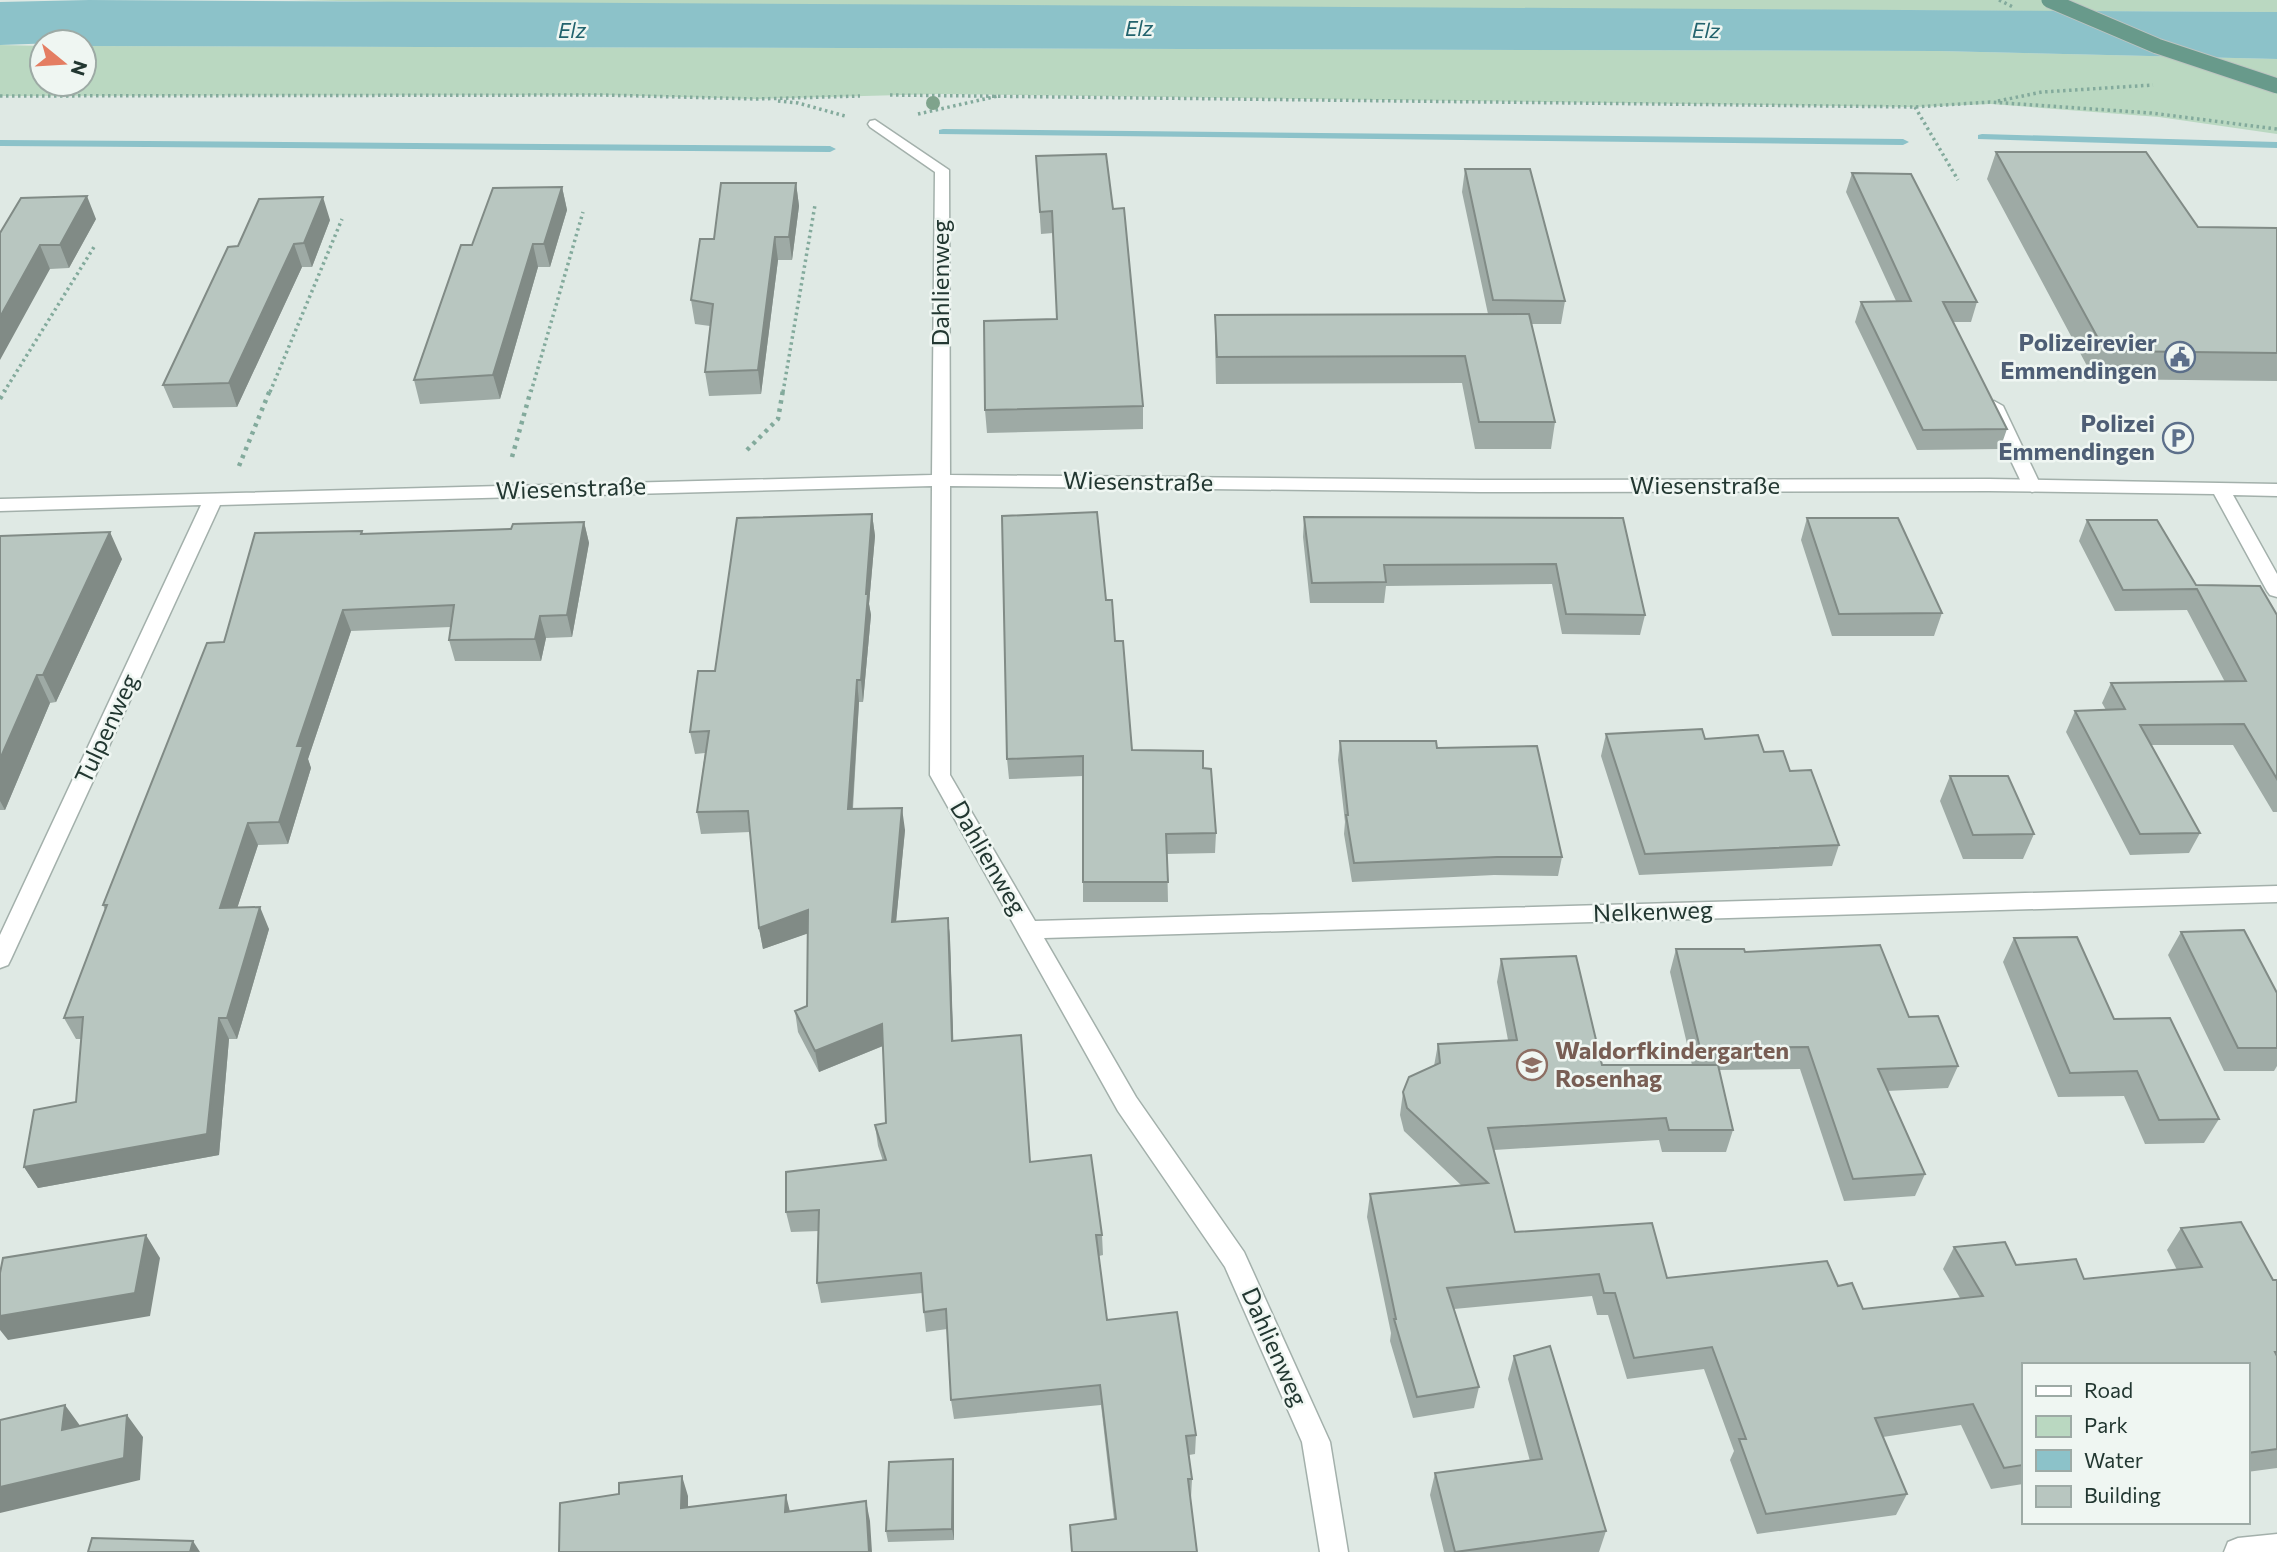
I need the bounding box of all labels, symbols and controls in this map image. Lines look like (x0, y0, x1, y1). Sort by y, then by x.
water label: Elz (1125, 15, 1154, 40)
water label: Elz (558, 17, 587, 42)
water label: Elz (1692, 17, 1721, 42)
north arrow (28, 28, 98, 98)
text: N (67, 58, 93, 79)
street label: Dahlienweg (925, 220, 954, 346)
place label: Polizeirevier Emmendingen (2000, 327, 2157, 384)
public building icon: Polizeirevier Emmendingen (2163, 340, 2197, 374)
place label: Polizei Emmendingen (1998, 408, 2155, 465)
parking icon: Polizei Emmendingen (2161, 421, 2195, 455)
street label: Wiesenstraße (1063, 465, 1213, 496)
street label: Wiesenstraße (495, 470, 647, 505)
street label: Wiesenstraße (1630, 470, 1780, 499)
street label: Tulpenweg (68, 669, 144, 788)
street label: Dahlienweg (945, 795, 1034, 919)
street label: Nelkenweg (1593, 894, 1713, 927)
place label: Waldorfkindergarten Rosenhag (1555, 1035, 1789, 1092)
school or university icon: Waldorfkindergarten Rosenhag (1515, 1048, 1549, 1082)
street label: Dahlienweg (1236, 1283, 1314, 1410)
legend (2022, 1363, 2249, 1524)
text: Road (2084, 1377, 2133, 1402)
text: Park (2084, 1412, 2128, 1437)
text: Water (2084, 1447, 2143, 1472)
text: Building (2084, 1482, 2161, 1507)

